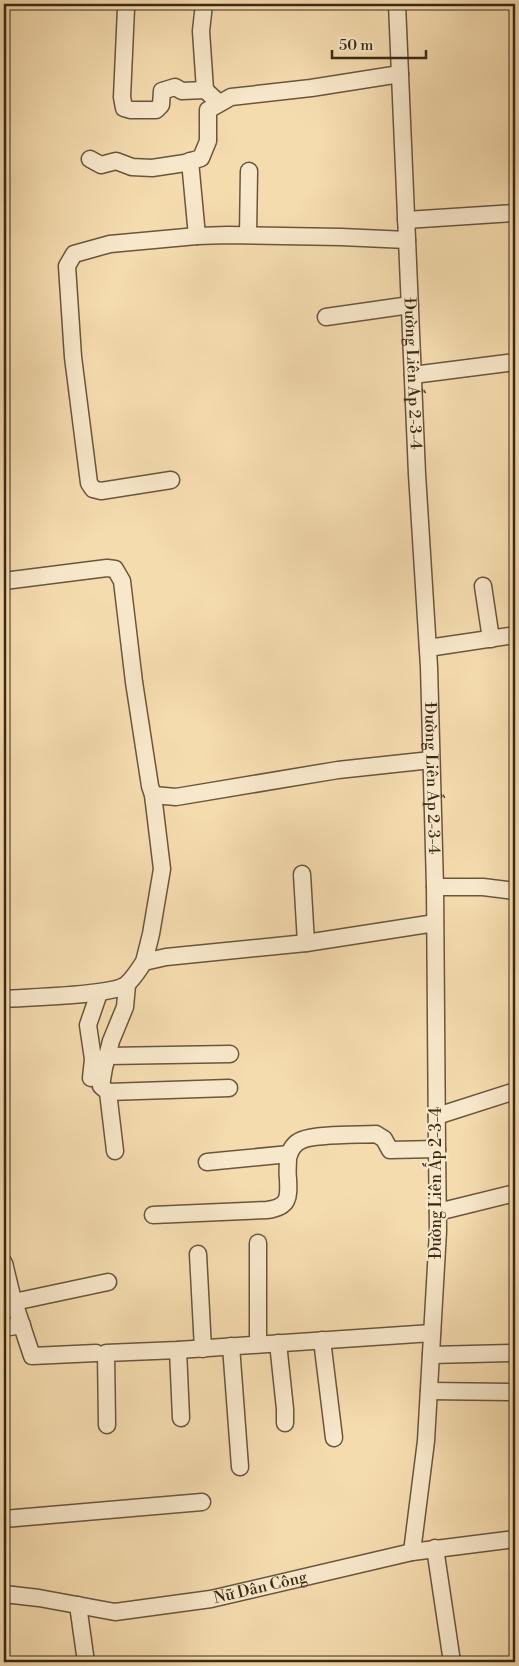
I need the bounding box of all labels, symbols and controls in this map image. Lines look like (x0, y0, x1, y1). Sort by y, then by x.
scale bar (332, 28, 425, 60)
text: 50 m (339, 36, 373, 55)
street label: Đường Liên Ấp 2-3-4 (400, 297, 428, 451)
street label: Đường Liên Ấp 2-3-4 (420, 702, 447, 855)
street label: Đường Liên Ấp 2-3-4 (422, 1106, 446, 1259)
street label: Nữ Dân Công (212, 1567, 310, 1608)

